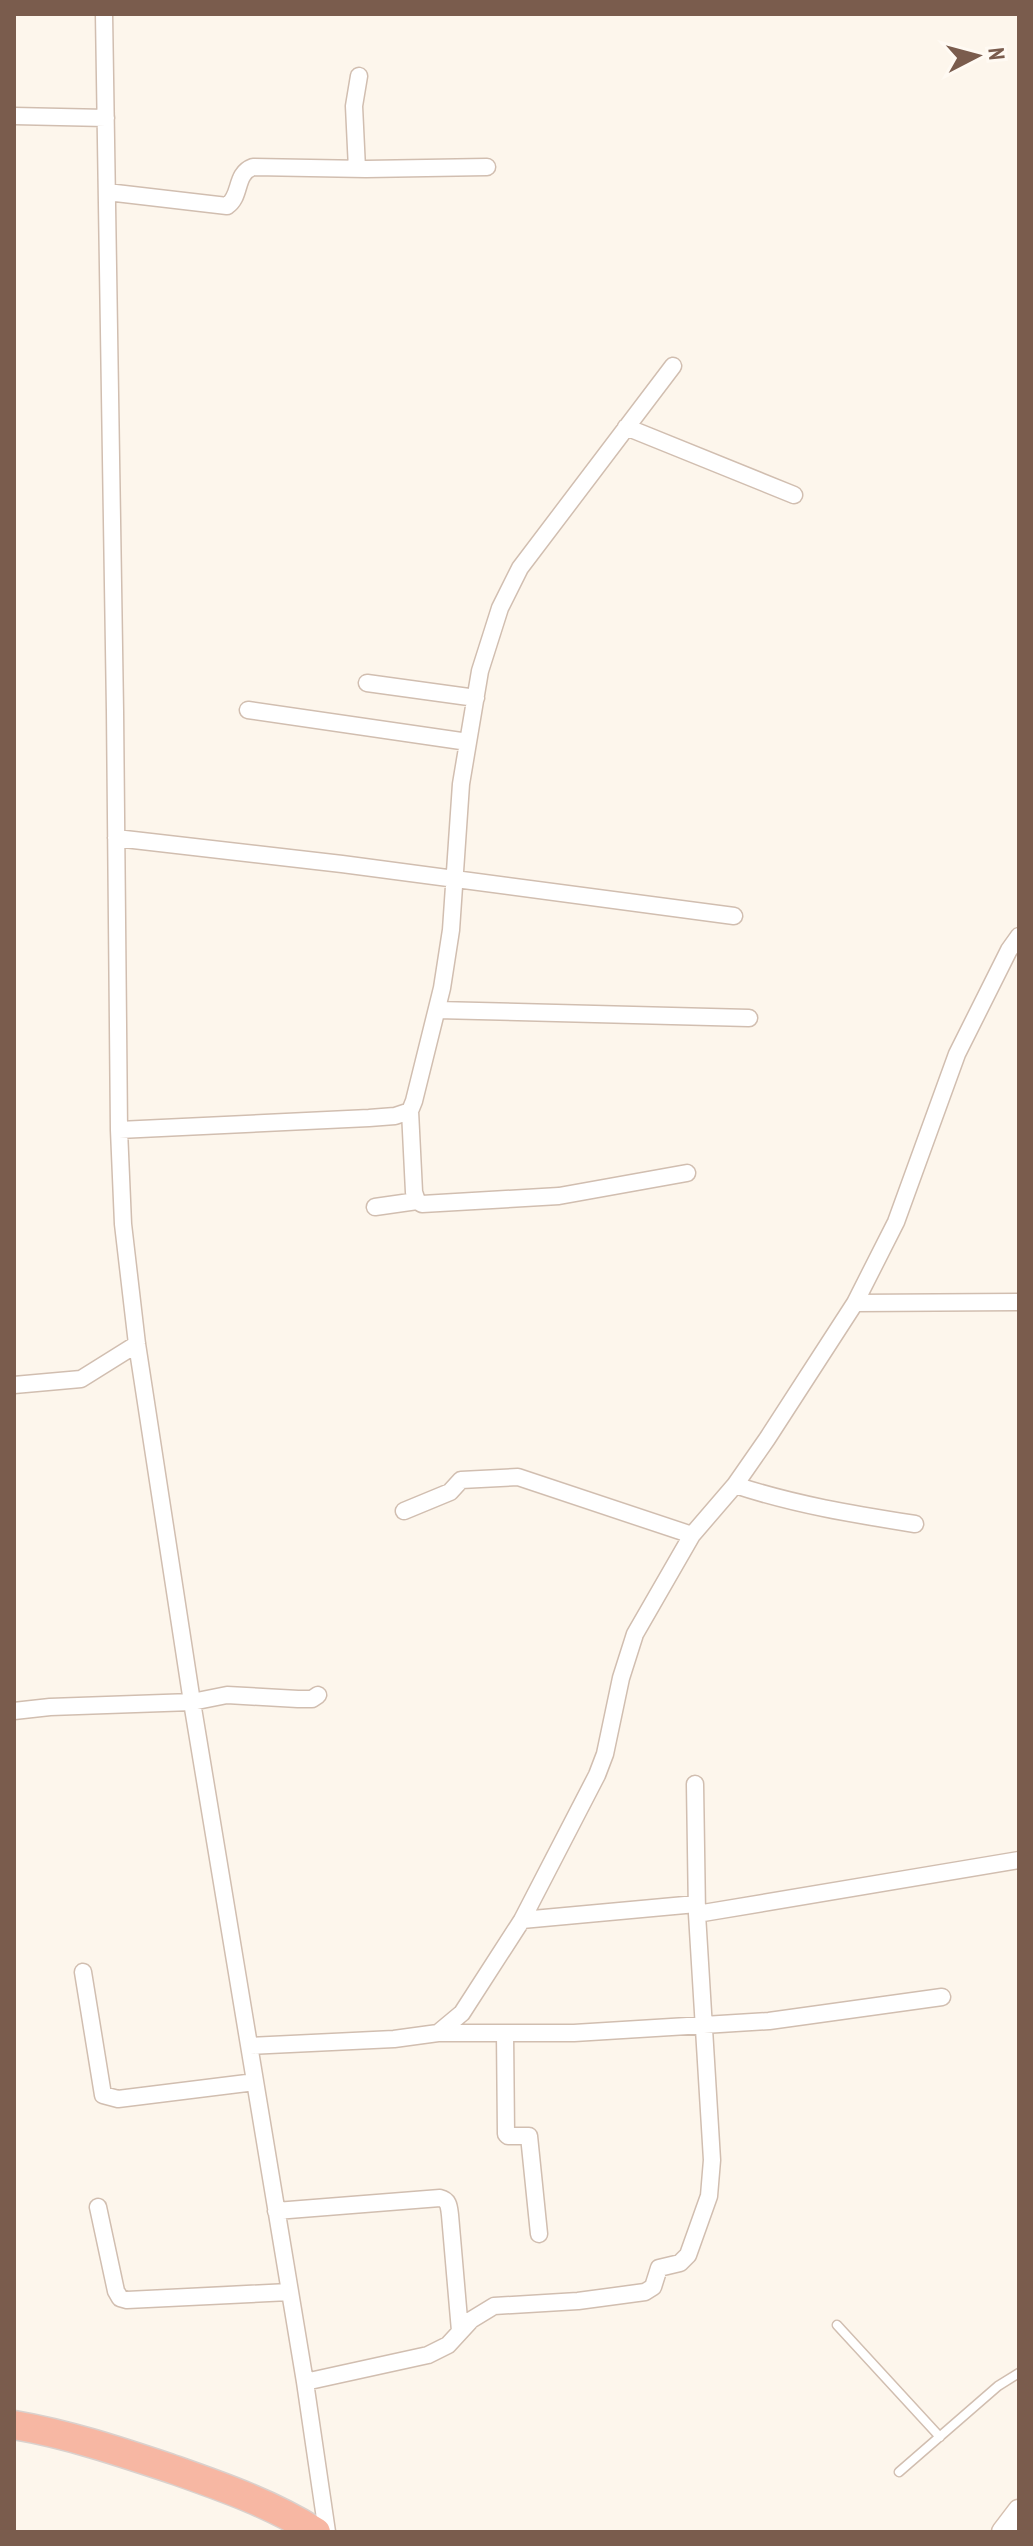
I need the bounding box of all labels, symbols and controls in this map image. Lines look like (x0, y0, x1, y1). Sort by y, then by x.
north arrow (937, 16, 1017, 96)
text: N (982, 47, 1011, 61)

